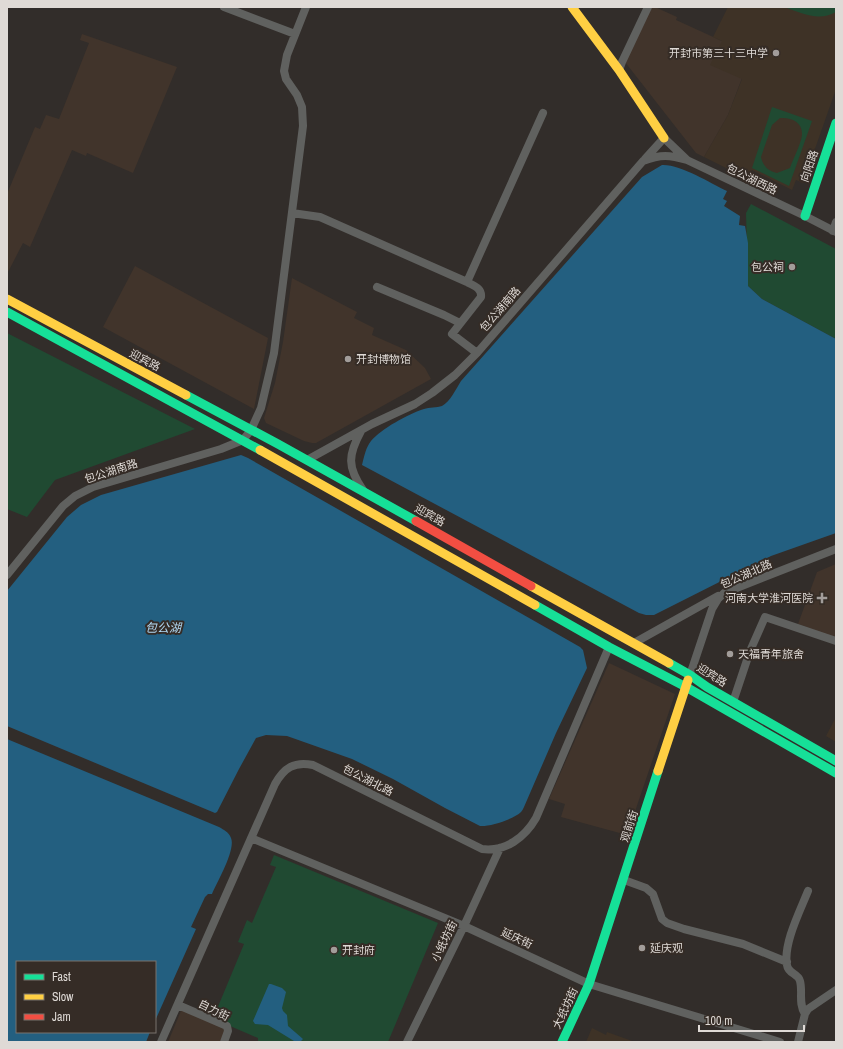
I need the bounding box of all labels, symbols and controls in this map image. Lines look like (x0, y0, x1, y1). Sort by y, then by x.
place label: 开封市第三十三中学 (669, 46, 768, 60)
marker: 开封市第三十三中学 (771, 48, 781, 58)
street label: 向阳路 (797, 148, 821, 184)
street label: 包公湖西路 (724, 161, 780, 197)
place label: 包公祠 (751, 260, 784, 274)
marker: 包公祠 (787, 262, 797, 272)
street label: 包公湖南路 (477, 284, 523, 334)
street label: 迎宾路 (127, 346, 163, 374)
place label: 开封博物馆 (356, 352, 411, 366)
marker: 开封博物馆 (343, 354, 353, 364)
street label: 包公湖南路 (83, 456, 139, 486)
street label: 迎宾路 (412, 501, 448, 529)
street label: 包公湖北路 (718, 556, 774, 592)
place label: 河南大学淮河医院 (725, 591, 813, 605)
marker: 河南大学淮河医院 (816, 592, 828, 604)
water label: 包公湖 (145, 620, 183, 636)
place label: 天福青年旅舍 (738, 647, 804, 661)
marker: 天福青年旅舍 (725, 649, 735, 659)
street label: 迎宾路 (694, 660, 730, 690)
street label: 包公湖北路 (340, 761, 396, 799)
street label: 观前街 (617, 808, 641, 844)
street label: 小纸坊街 (428, 918, 460, 964)
street label: 延庆街 (499, 925, 535, 951)
place label: 延庆观 (650, 941, 683, 955)
place label: 开封府 (342, 943, 375, 957)
marker: 延庆观 (637, 943, 647, 953)
marker: 开封府 (329, 945, 339, 955)
legend (16, 961, 156, 1033)
text: Fast (52, 969, 71, 985)
street label: 大纸坊街 (549, 985, 581, 1031)
text: Slow (52, 989, 74, 1005)
street label: 自力街 (196, 996, 232, 1024)
scale bar (699, 1007, 804, 1033)
text: Jam (52, 1009, 71, 1025)
text: 100 m (705, 1013, 732, 1029)

